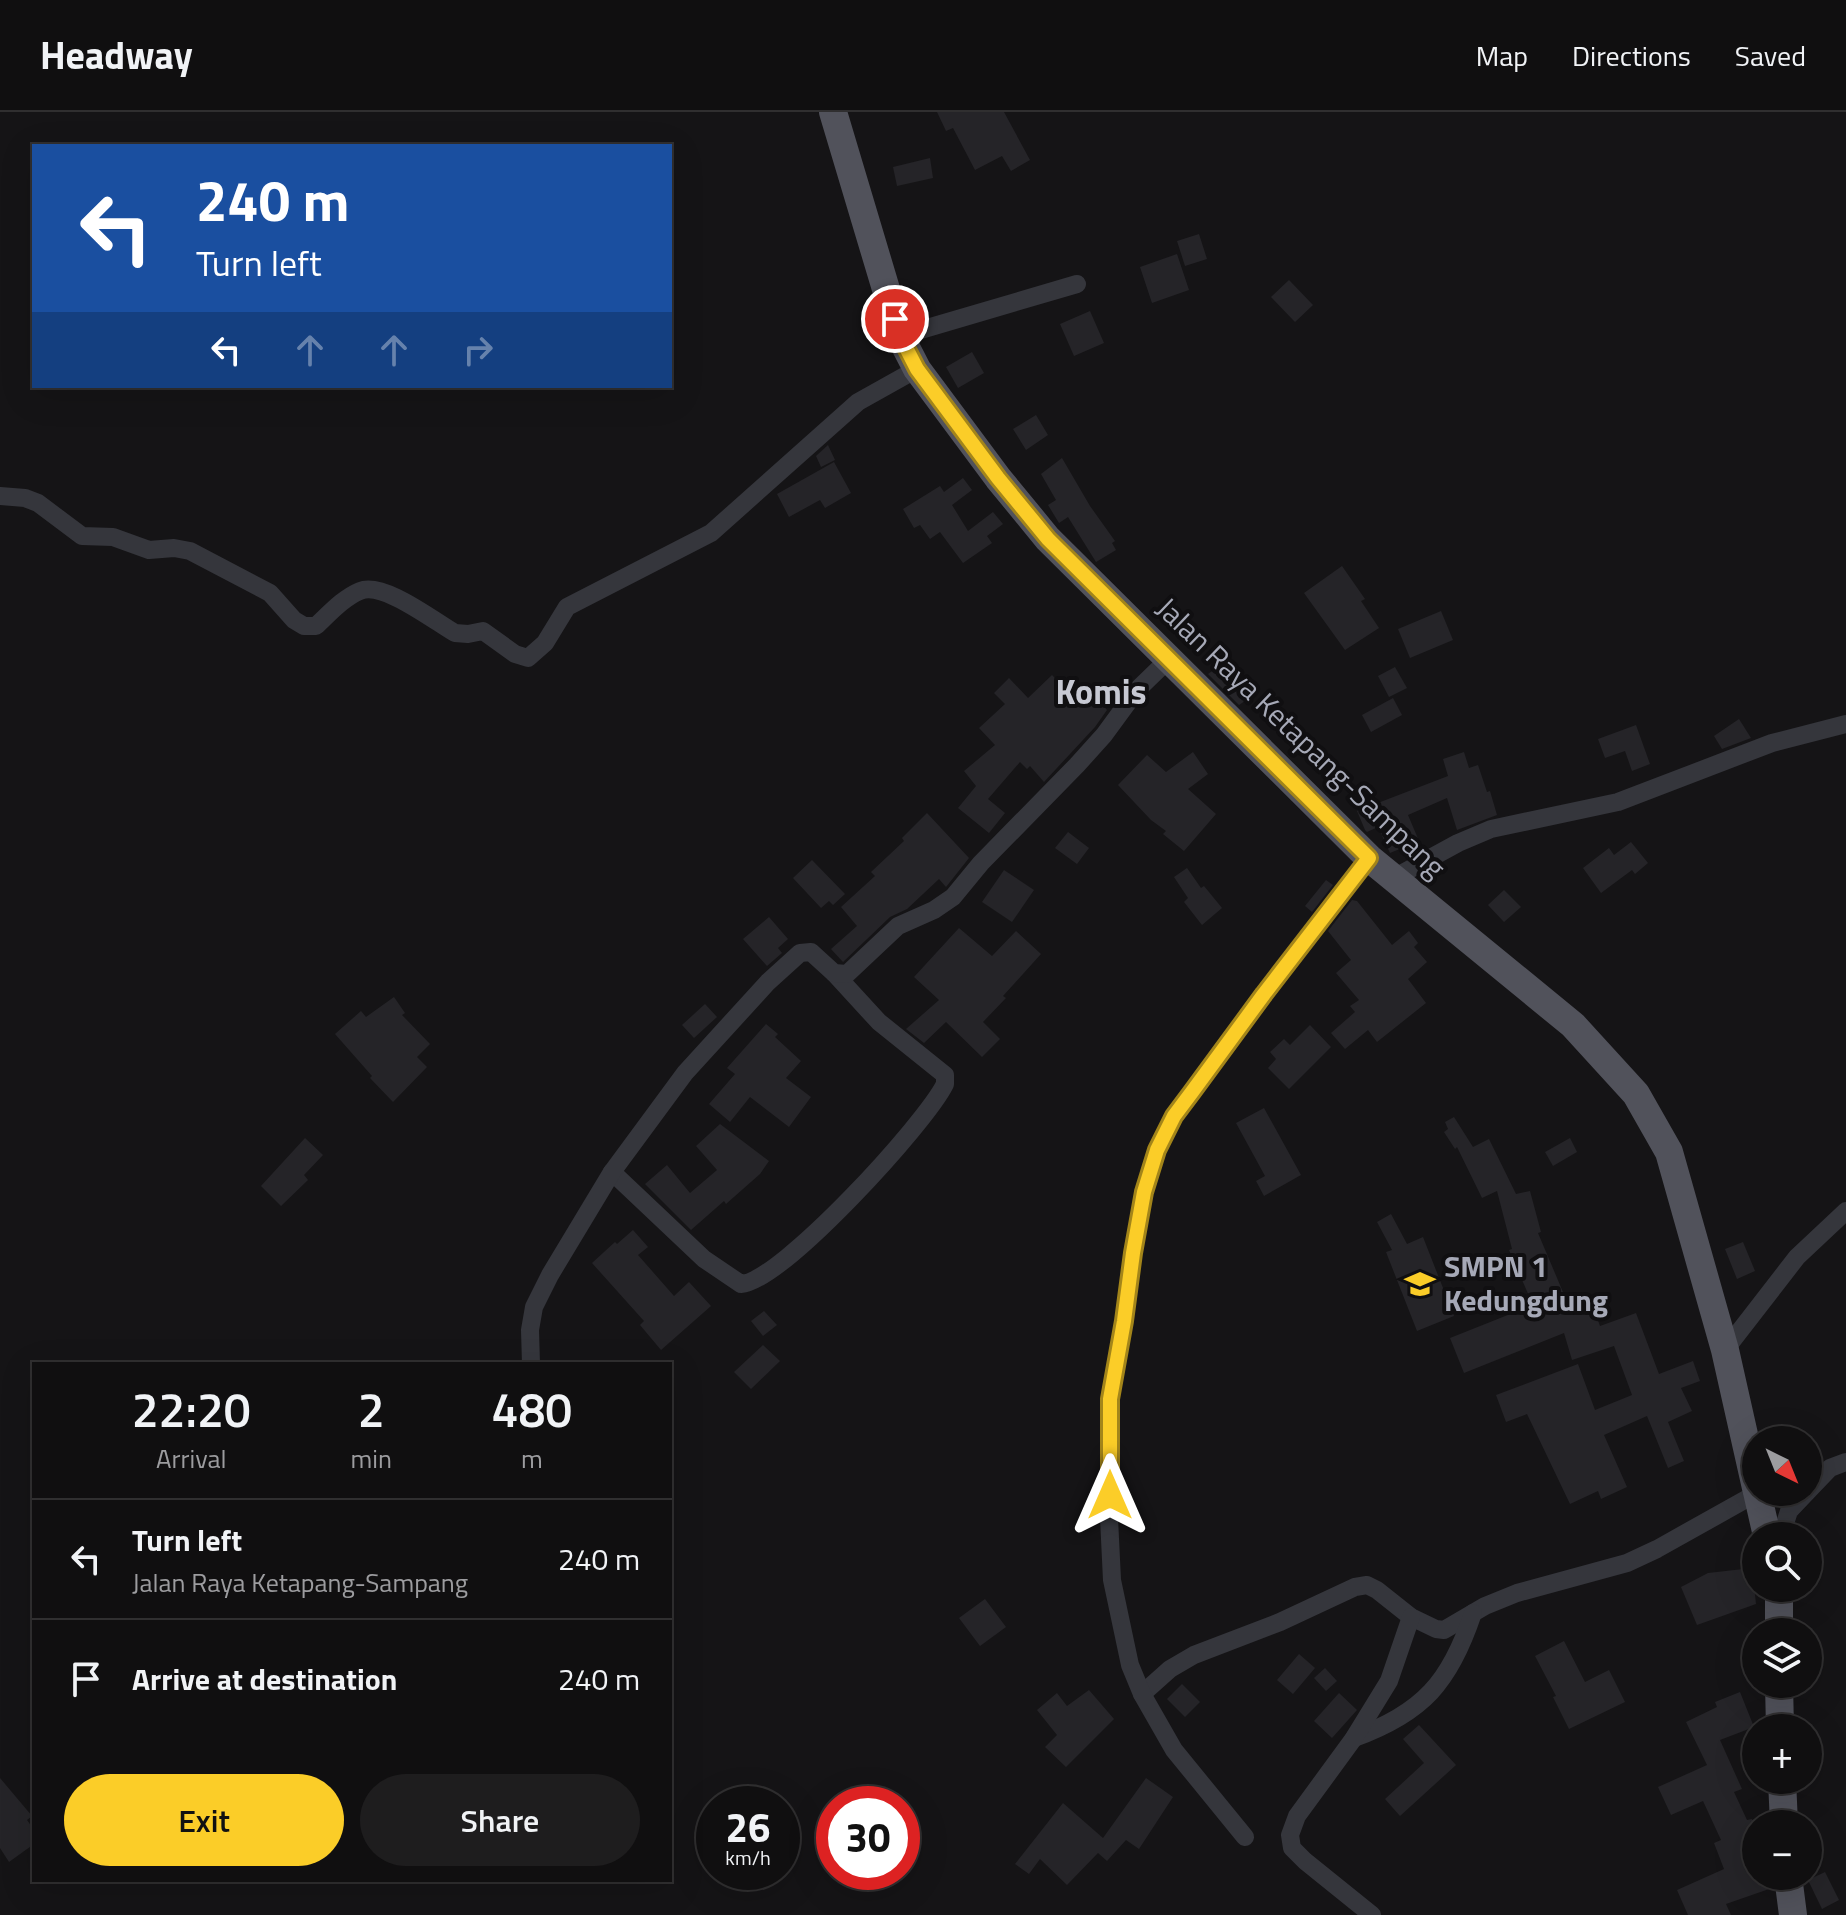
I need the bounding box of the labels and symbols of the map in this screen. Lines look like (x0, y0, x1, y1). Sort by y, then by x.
pin (861, 285, 929, 353)
street label: Jalan Raya Ketapang-Sampang (1146, 586, 1457, 889)
district label: Komis (1055, 665, 1147, 717)
place label: SMPN 1 Kedungdung (1444, 1243, 1608, 1323)
school or university icon: SMPN 1 Kedungdung (1403, 1267, 1437, 1301)
north arrow (1742, 1426, 1822, 1506)
position arrow (1068, 1453, 1152, 1537)
speed limit sign: 30 (816, 1786, 920, 1890)

